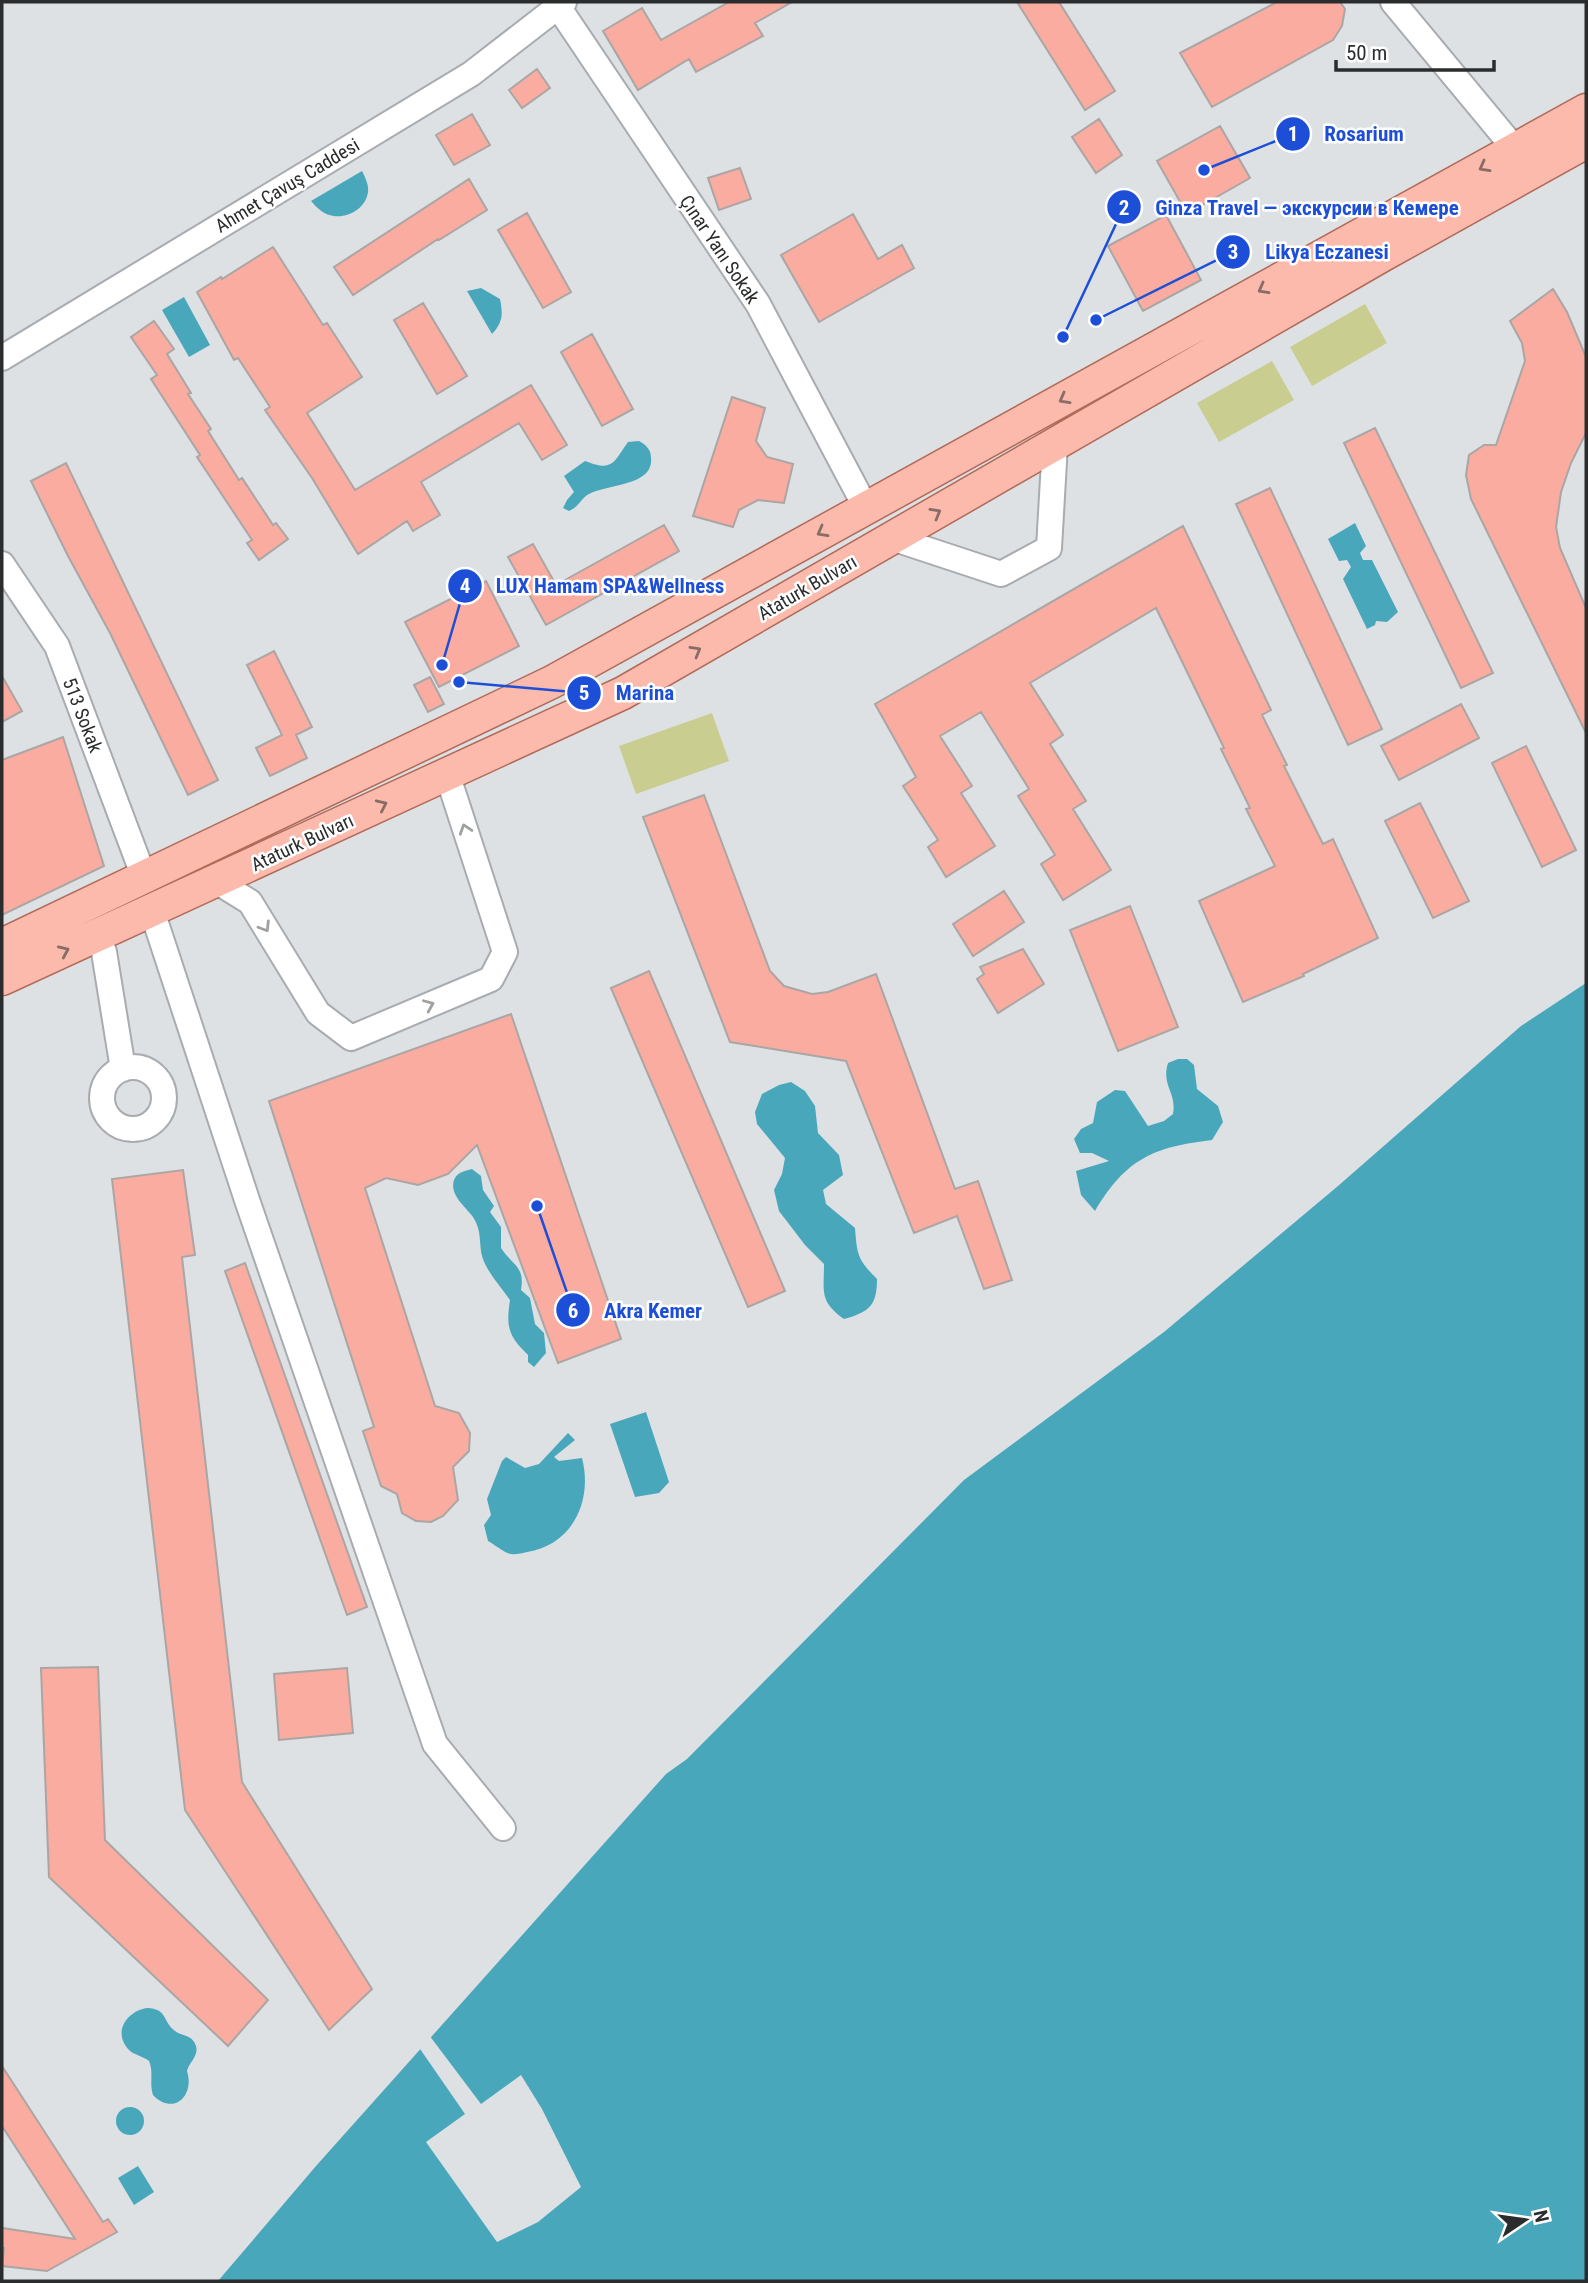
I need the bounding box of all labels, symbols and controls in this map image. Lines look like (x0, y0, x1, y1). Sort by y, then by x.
scale bar (1336, 28, 1494, 72)
text: 50 m (1346, 41, 1387, 65)
callout: Rosarium (1275, 113, 1418, 155)
text: 1 (1288, 122, 1298, 146)
text: Rosarium (1324, 122, 1404, 146)
street label: Ahmet Çavuş Caddesi (211, 133, 363, 238)
one-way arrow (1478, 159, 1491, 172)
callout: Ginza Travel — экскурсии в Кемере (1106, 186, 1474, 228)
street label: Çınar Yanı Sokak (675, 191, 765, 308)
text: 2 (1119, 196, 1129, 220)
text: Ginza Travel — экскурсии в Кемере (1155, 196, 1459, 220)
callout: Likya Eczanesi (1216, 231, 1403, 273)
text: 3 (1228, 240, 1238, 264)
text: Likya Eczanesi (1265, 240, 1389, 264)
one-way arrow (1258, 280, 1270, 294)
one-way arrow (1059, 390, 1071, 404)
one-way arrow (928, 508, 941, 521)
one-way arrow (817, 524, 829, 537)
street label: Ataturk Bulvarı (754, 550, 861, 625)
callout: LUX Hamam SPA&Wellness (447, 565, 739, 607)
text: 4 (460, 574, 470, 598)
text: LUX Hamam SPA&Wellness (496, 574, 724, 598)
one-way arrow (689, 646, 702, 659)
callout: Marina (567, 672, 688, 714)
street label: 513 Sokak (58, 675, 107, 756)
text: 5 (579, 681, 589, 705)
text: Marina (616, 681, 674, 705)
one-way arrow (375, 799, 387, 813)
street label: Ataturk Bulvarı (247, 809, 357, 876)
one-way arrow (459, 823, 473, 835)
one-way arrow (257, 919, 270, 932)
one-way arrow (57, 945, 69, 959)
one-way arrow (422, 1000, 434, 1014)
callout: Akra Kemer (555, 1289, 716, 1331)
text: 6 (568, 1299, 578, 1323)
text: Akra Kemer (604, 1299, 702, 1323)
north arrow (1490, 2185, 1560, 2255)
text: N (1529, 2208, 1554, 2225)

